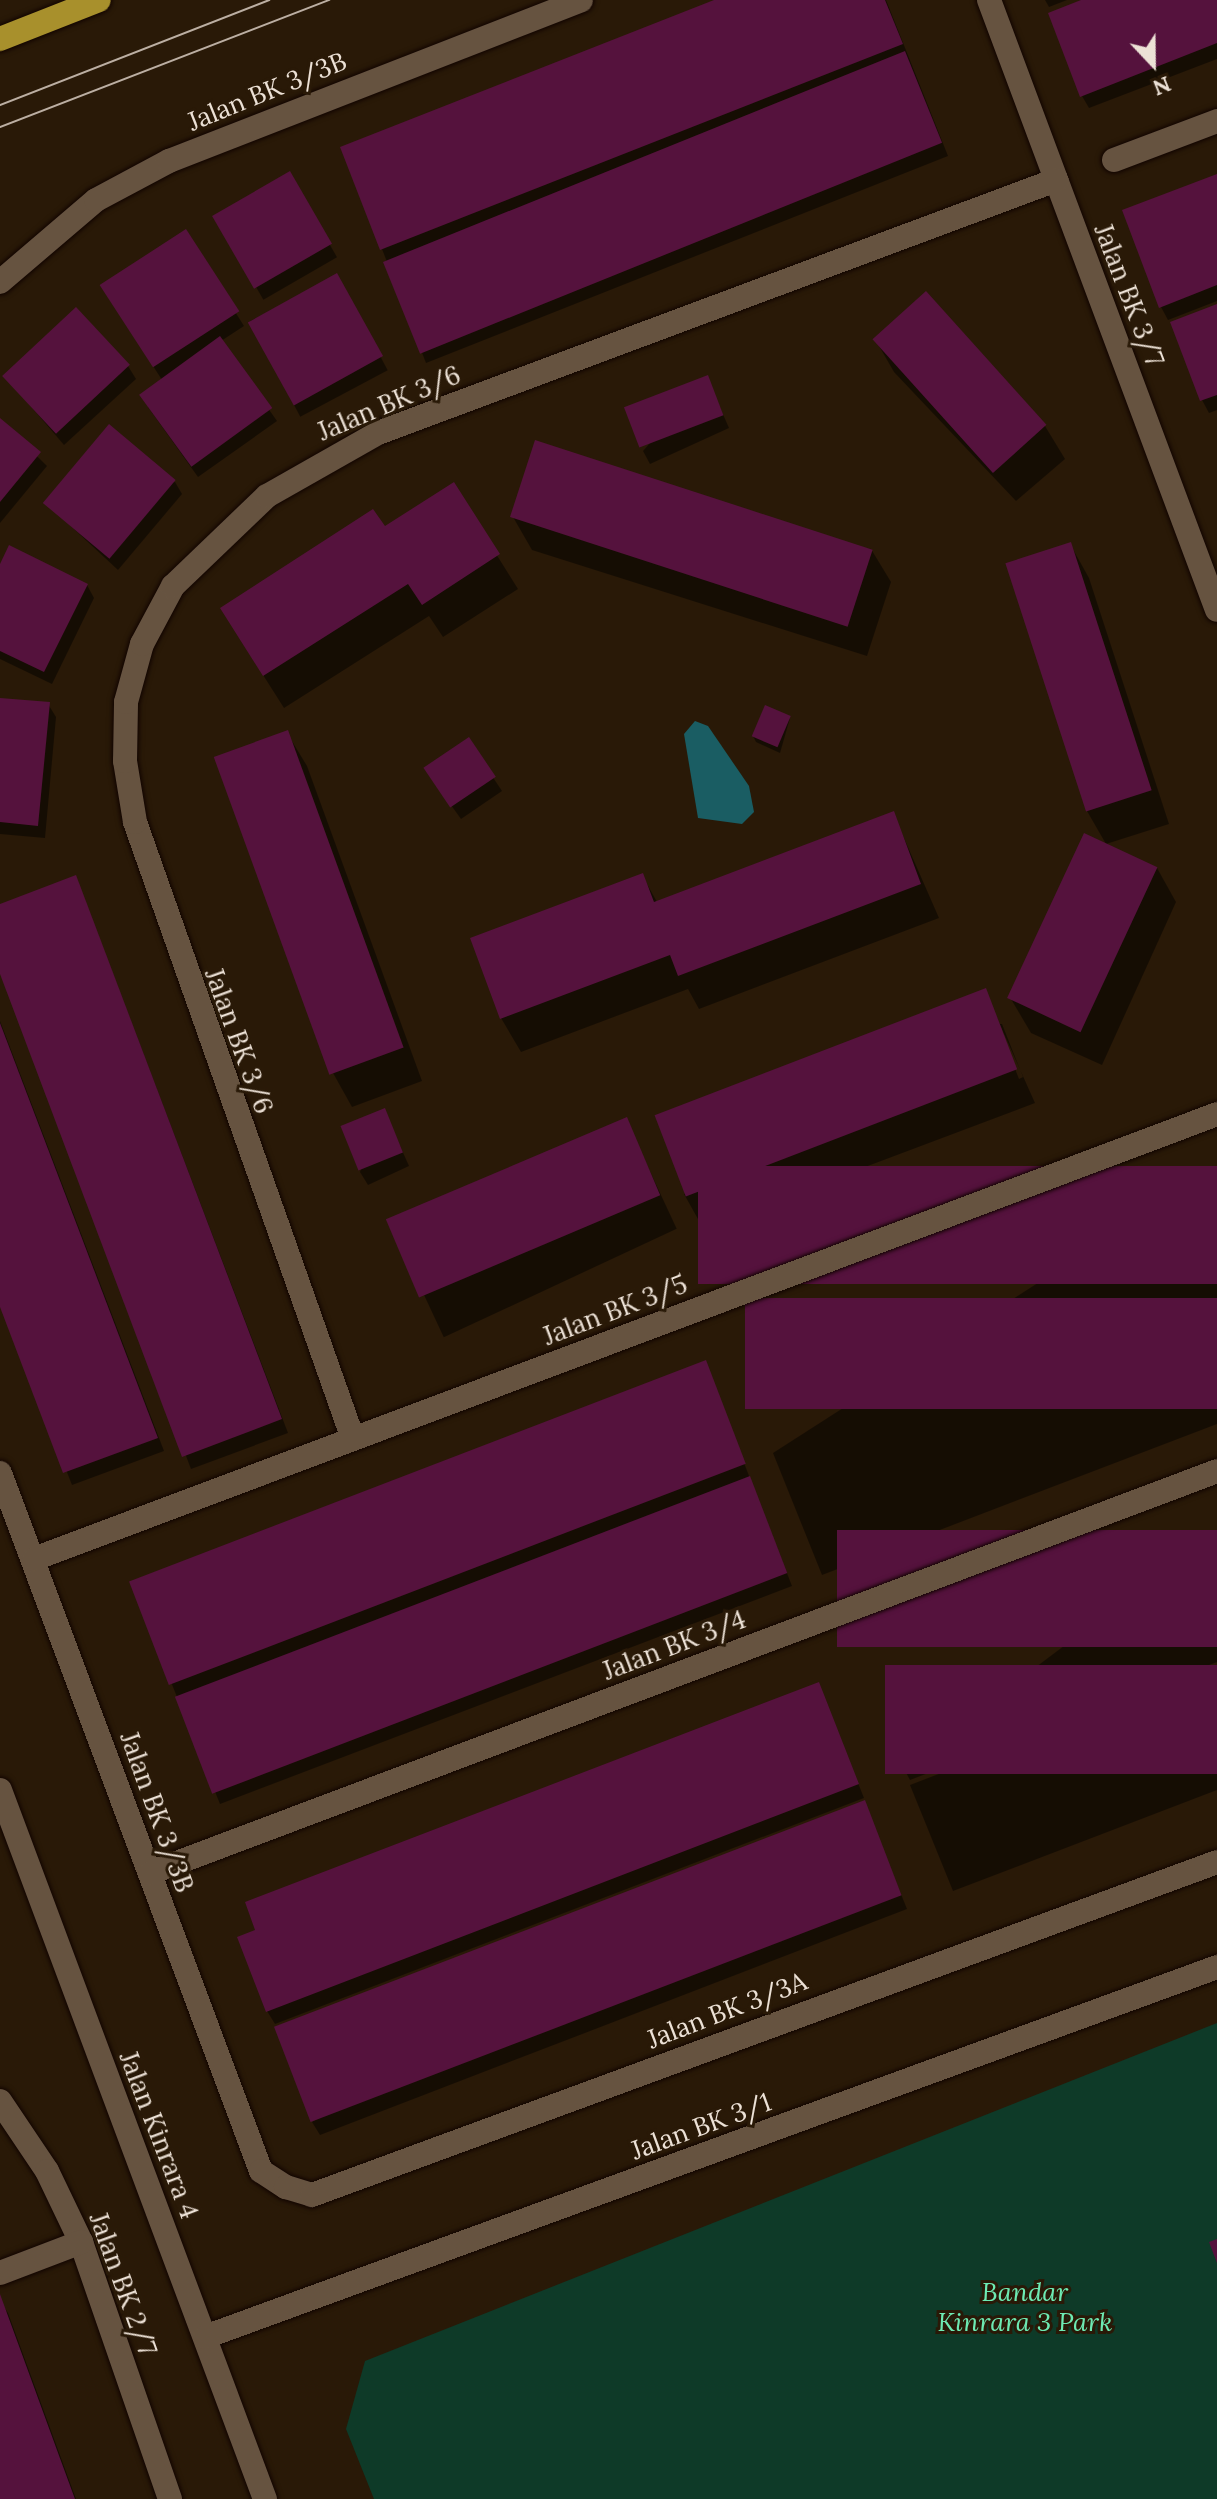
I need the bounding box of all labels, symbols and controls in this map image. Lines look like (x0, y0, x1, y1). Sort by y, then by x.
north arrow (1113, 24, 1193, 104)
street label: Jalan BK 3/3B (183, 45, 351, 137)
text: N (1149, 70, 1175, 102)
street label: Jalan BK 3/7 (1088, 220, 1170, 370)
street label: Jalan BK 3/6 (313, 359, 465, 447)
street label: Jalan BK 3/6 (198, 964, 280, 1118)
street label: Jalan BK 3/5 (538, 1268, 692, 1352)
street label: Jalan BK 3/4 (598, 1603, 750, 1687)
street label: Jalan BK 3/3B (114, 1728, 200, 1896)
street label: Jalan BK 3/3A (643, 1965, 811, 2055)
street label: Jalan Kinrara 4 (113, 2047, 205, 2223)
street label: Jalan BK 3/1 (626, 2086, 776, 2166)
street label: Jalan BK 2/7 (83, 2208, 163, 2360)
park label: Bandar Kinrara 3 Park (938, 2276, 1112, 2338)

